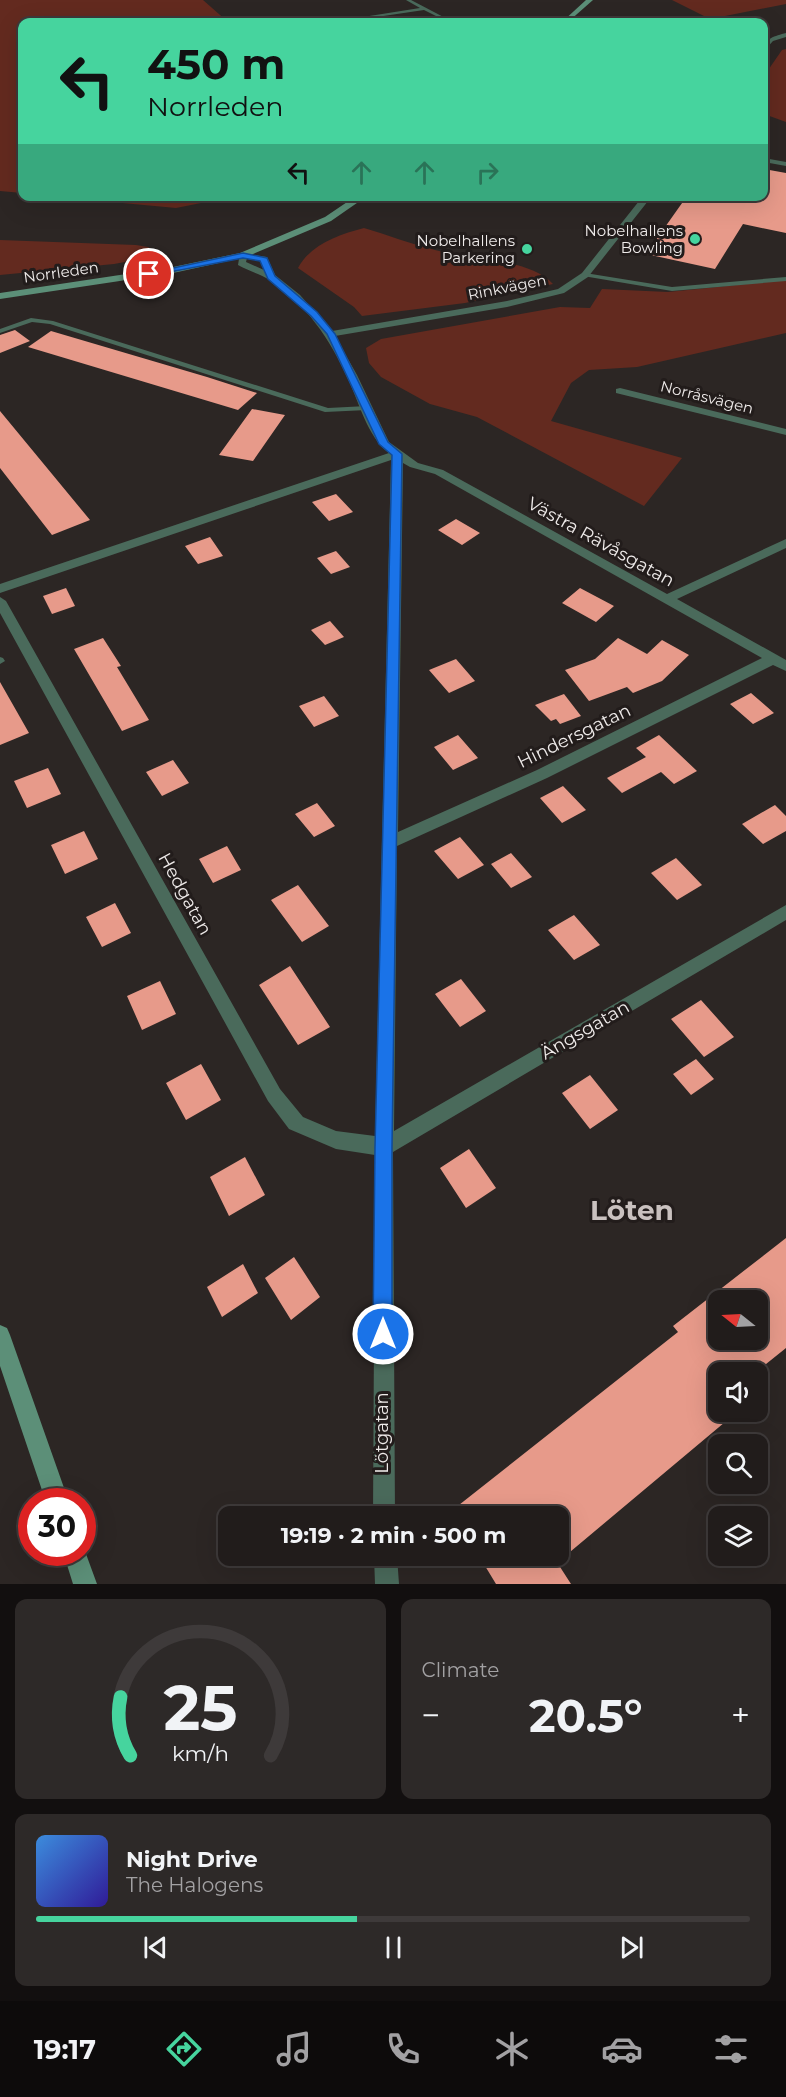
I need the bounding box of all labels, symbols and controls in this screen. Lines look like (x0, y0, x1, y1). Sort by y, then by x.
text: 450 m (147, 38, 285, 90)
icon: left (48, 42, 126, 120)
text: Norrleden (147, 90, 284, 123)
icon: left (282, 156, 315, 189)
icon: ahead (345, 156, 378, 189)
icon: ahead (408, 156, 441, 189)
icon: right (471, 156, 504, 189)
place label: Nobelhallens Bowling (585, 221, 683, 257)
place label: Nobelhallens Parkering (417, 231, 515, 267)
marker: Nobelhallens Bowling (688, 232, 702, 246)
marker: Nobelhallens Parkering (520, 242, 534, 256)
pin (123, 248, 174, 299)
street label: Norrleden (22, 257, 100, 287)
icon: arrive (132, 257, 165, 290)
street label: Rinkvägen (466, 270, 548, 304)
street label: Norråsvägen (659, 376, 755, 418)
street label: Västra Rävåsgatan (524, 492, 678, 592)
street label: Hindersgatan (514, 699, 634, 773)
street label: Hedgatan (153, 849, 217, 939)
street label: Ängsgatan (537, 996, 633, 1064)
district label: Löten (590, 1193, 674, 1227)
north arrow (708, 1290, 768, 1350)
map controls (708, 1290, 768, 1566)
position arrow (351, 1302, 415, 1366)
button: sound (708, 1362, 768, 1422)
street label: Lötgatan (371, 1392, 393, 1474)
button: search (708, 1434, 768, 1494)
speed limit sign: 30 (18, 1488, 96, 1566)
button: layers (708, 1506, 768, 1566)
text: 19:19 · 2 min · 500 m (281, 1522, 506, 1549)
text: Climate (422, 1658, 499, 1682)
text: 25 (163, 1670, 237, 1746)
text: 20.5° (529, 1688, 643, 1743)
text: − (422, 1695, 440, 1735)
text: + (731, 1695, 750, 1735)
text: km/h (172, 1740, 229, 1766)
text: Night Drive (126, 1846, 258, 1873)
text: The Halogens (126, 1873, 263, 1897)
icon: previous (139, 1931, 172, 1964)
icon: pause (377, 1931, 410, 1964)
icon: next (615, 1931, 648, 1964)
icon: directions (163, 2028, 205, 2070)
icon: music (273, 2028, 315, 2070)
icon: phone (382, 2028, 424, 2070)
icon: climate (491, 2028, 533, 2070)
icon: car (601, 2028, 643, 2070)
icon: filters (710, 2028, 752, 2070)
text: 19:17 (34, 2033, 96, 2066)

